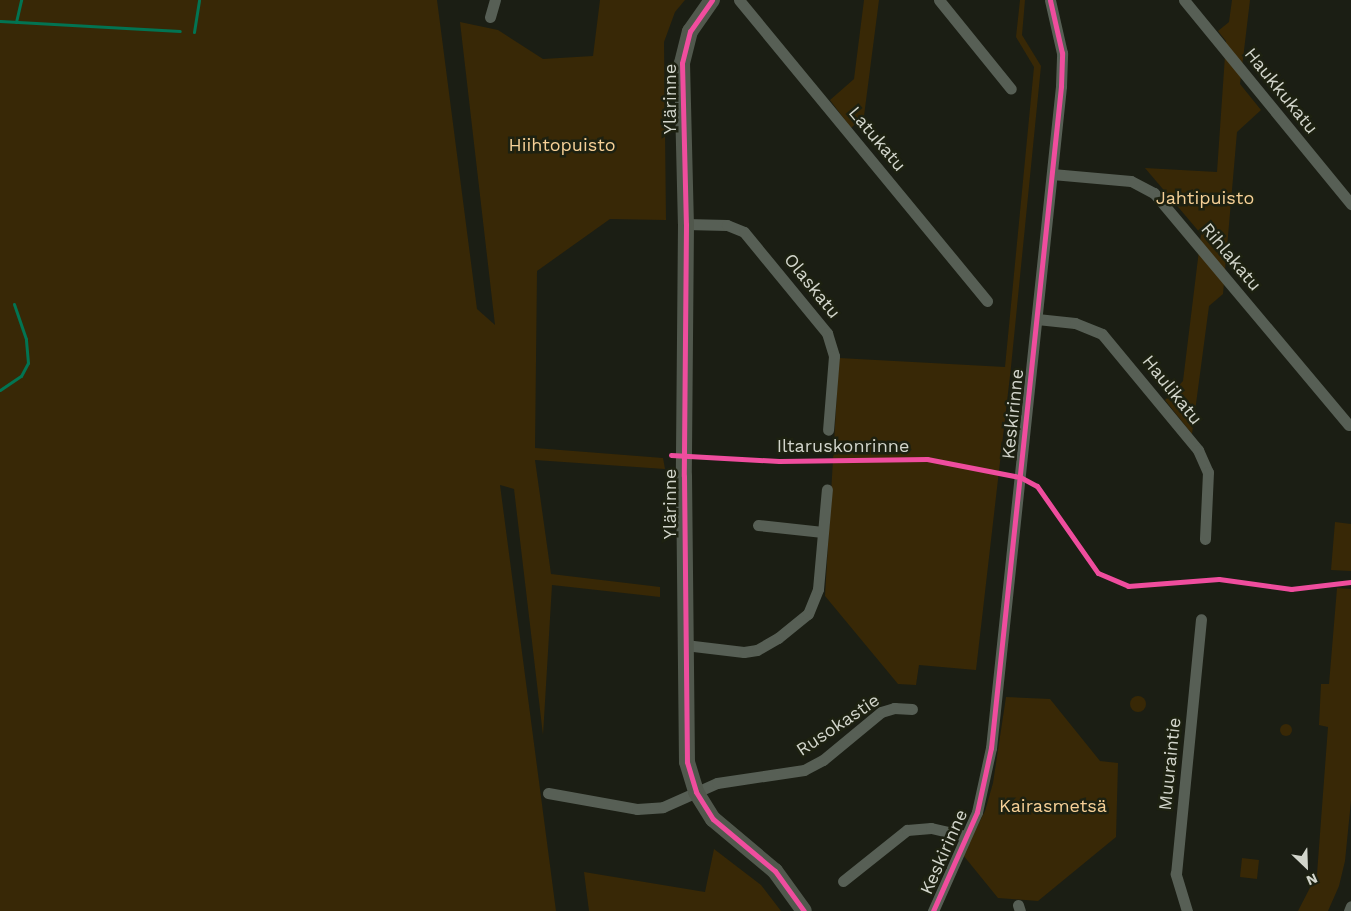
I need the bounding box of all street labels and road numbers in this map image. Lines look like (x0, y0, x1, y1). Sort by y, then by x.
street label: Haukkukatu (1240, 44, 1322, 138)
street label: Ylärinne (659, 64, 681, 134)
street label: Latukatu (844, 102, 910, 176)
street label: Rihlakatu (1196, 219, 1266, 295)
street label: Olaskatu (779, 249, 845, 323)
street label: Haulikatu (1137, 351, 1207, 429)
street label: Keskirinne (998, 368, 1028, 460)
street label: Iltaruskonrinne (777, 435, 909, 457)
street label: Ylärinne (659, 469, 681, 539)
street label: Rusokastie (792, 689, 884, 761)
street label: Muuraintie (1154, 717, 1186, 811)
street label: Keskirinne (916, 806, 972, 898)

